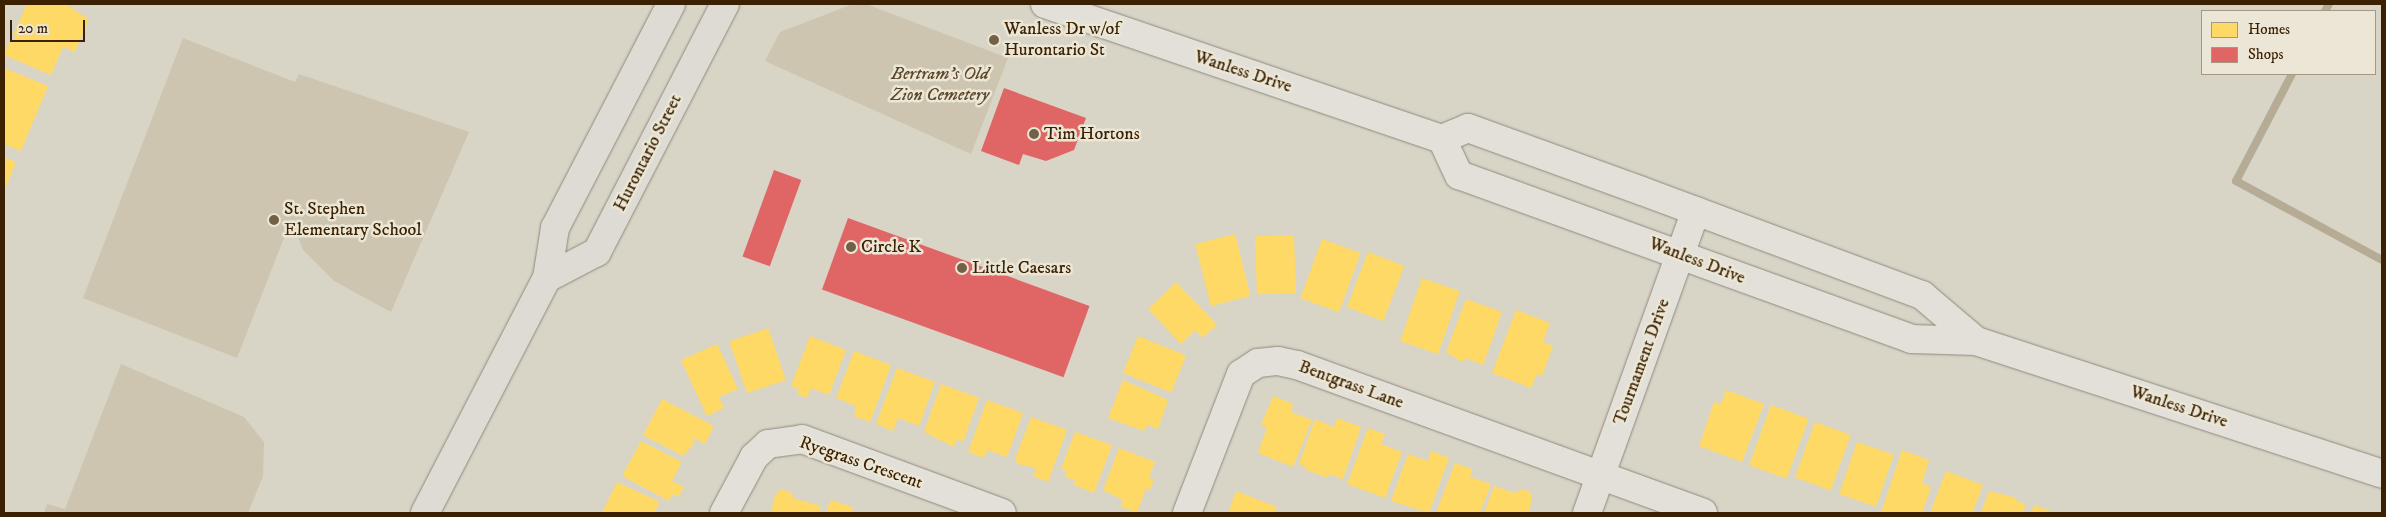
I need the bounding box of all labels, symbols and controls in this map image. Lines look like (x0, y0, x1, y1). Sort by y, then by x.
scale bar (12, 10, 88, 42)
legend (2201, 10, 2376, 75)
text: 20 m (18, 19, 48, 38)
place label: Wanless Dr w/of Hurontario St (1004, 19, 1120, 62)
text: Homes (2248, 20, 2290, 39)
marker: Wanless Dr w/of Hurontario St (988, 34, 1000, 46)
text: Shops (2248, 45, 2284, 64)
street label: Wanless Drive (1192, 46, 1294, 98)
park label: Bertram's Old Zion Cemetery (891, 64, 989, 106)
street label: Hurontario Street (609, 91, 687, 215)
place label: Tim Hortons (1044, 123, 1140, 145)
marker: Tim Hortons (1028, 128, 1040, 140)
place label: St. Stephen Elementary School (284, 199, 422, 242)
marker: St. Stephen Elementary School (268, 214, 280, 226)
street label: Wanless Drive (1646, 233, 1748, 289)
place label: Circle K (861, 236, 921, 258)
marker: Circle K (845, 241, 857, 253)
place label: Little Caesars (972, 257, 1071, 279)
marker: Little Caesars (956, 262, 968, 274)
street label: Tournament Drive (1609, 296, 1675, 428)
street label: Bentgrass Lane (1295, 356, 1407, 414)
street label: Wanless Drive (2128, 381, 2230, 433)
street label: Ryegrass Crescent (796, 432, 926, 494)

